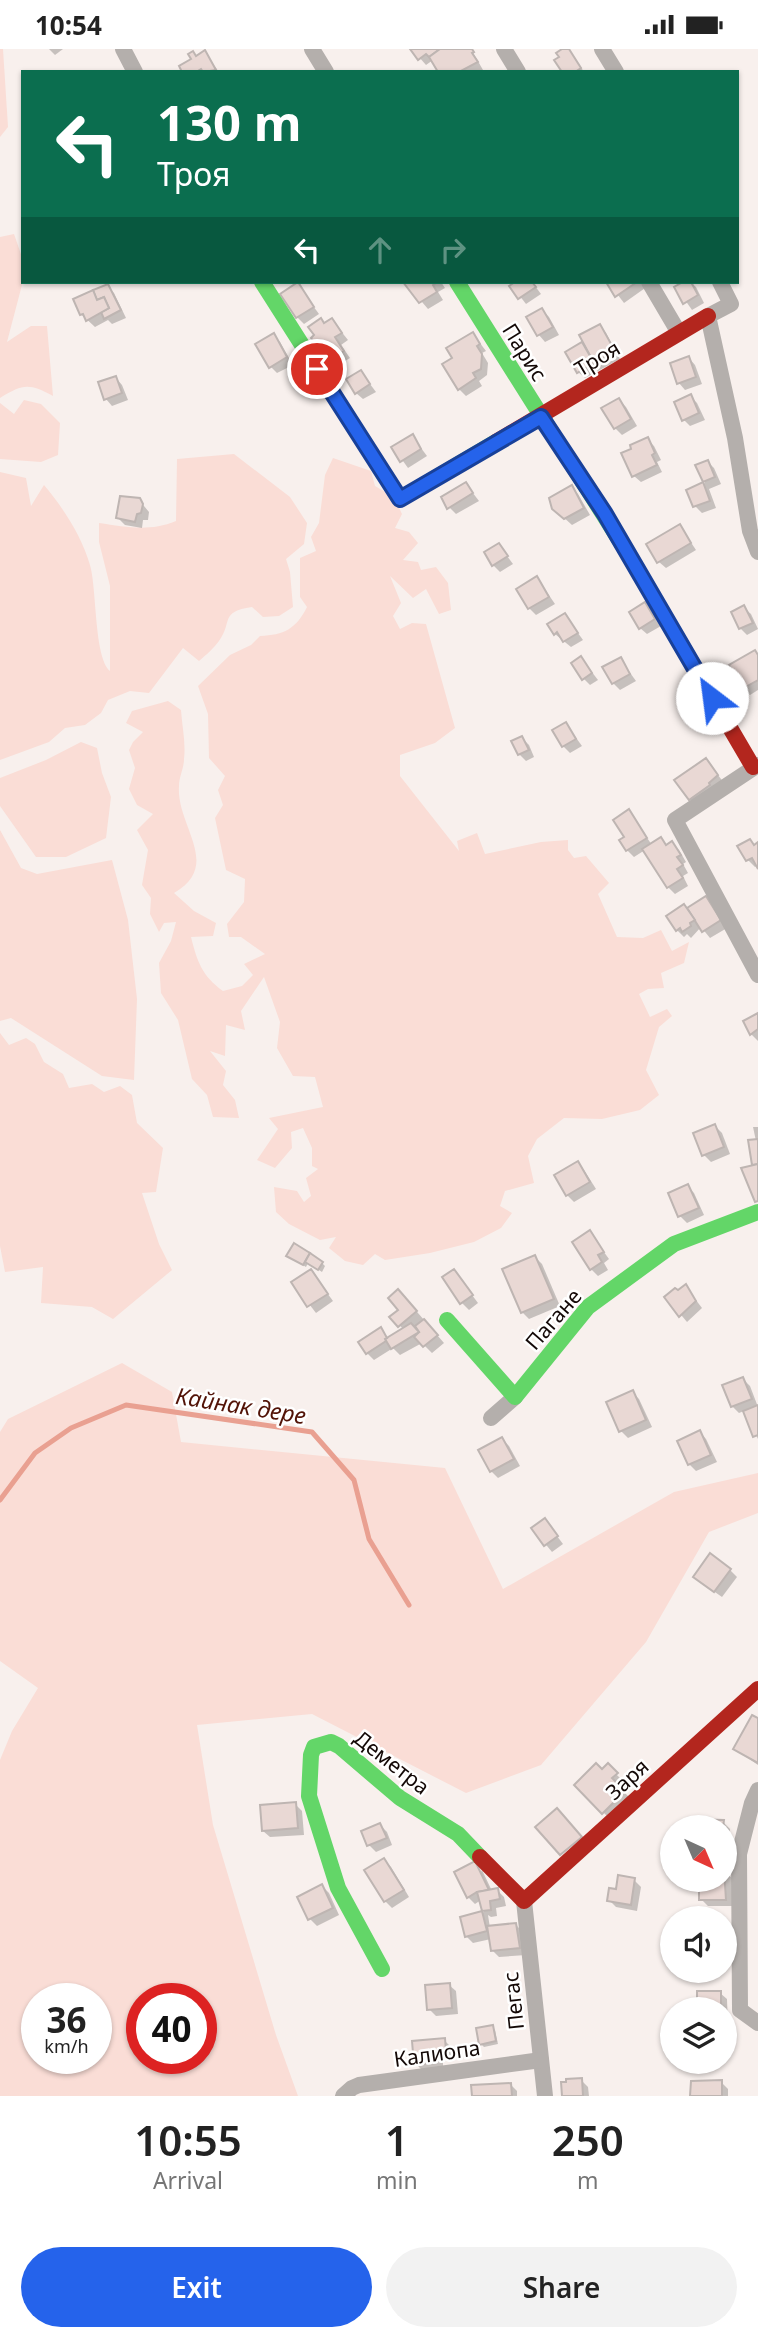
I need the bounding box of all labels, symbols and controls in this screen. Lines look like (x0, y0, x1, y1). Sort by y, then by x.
text: 10:54 (35, 7, 102, 43)
text: 130 m (157, 89, 302, 155)
icon: left (42, 98, 133, 189)
text: Троя (157, 152, 230, 195)
icon: left (288, 231, 326, 269)
icon: ahead (361, 231, 399, 269)
icon: right (434, 231, 472, 269)
street label: Парис (496, 318, 554, 386)
street label: Троя (569, 334, 625, 382)
pin (287, 339, 347, 399)
icon: arrive (298, 350, 336, 388)
position arrow (675, 661, 749, 735)
street label: Пагане (519, 1282, 587, 1356)
water label: Кайнак дере (174, 1379, 308, 1431)
street label: Деметра (348, 1724, 436, 1800)
street label: Заря (600, 1752, 654, 1806)
north arrow (660, 1815, 737, 1892)
map controls (660, 1815, 737, 2074)
button: sound (660, 1906, 737, 1983)
street label: Пегас (496, 1971, 530, 2031)
speed limit sign: 40 (126, 1983, 217, 2074)
text: 36 (46, 1996, 87, 2043)
button: layers (660, 1997, 737, 2074)
street label: Калиопа (392, 2033, 482, 2073)
text: km/h (44, 2034, 89, 2058)
text: 10:55 (134, 2111, 242, 2168)
text: 1 (385, 2111, 409, 2168)
text: 250 (552, 2111, 624, 2168)
text: Arrival (153, 2164, 223, 2196)
text: min (376, 2164, 418, 2196)
text: m (577, 2164, 599, 2196)
button: Exit (21, 2247, 372, 2327)
button: Share (386, 2247, 737, 2327)

